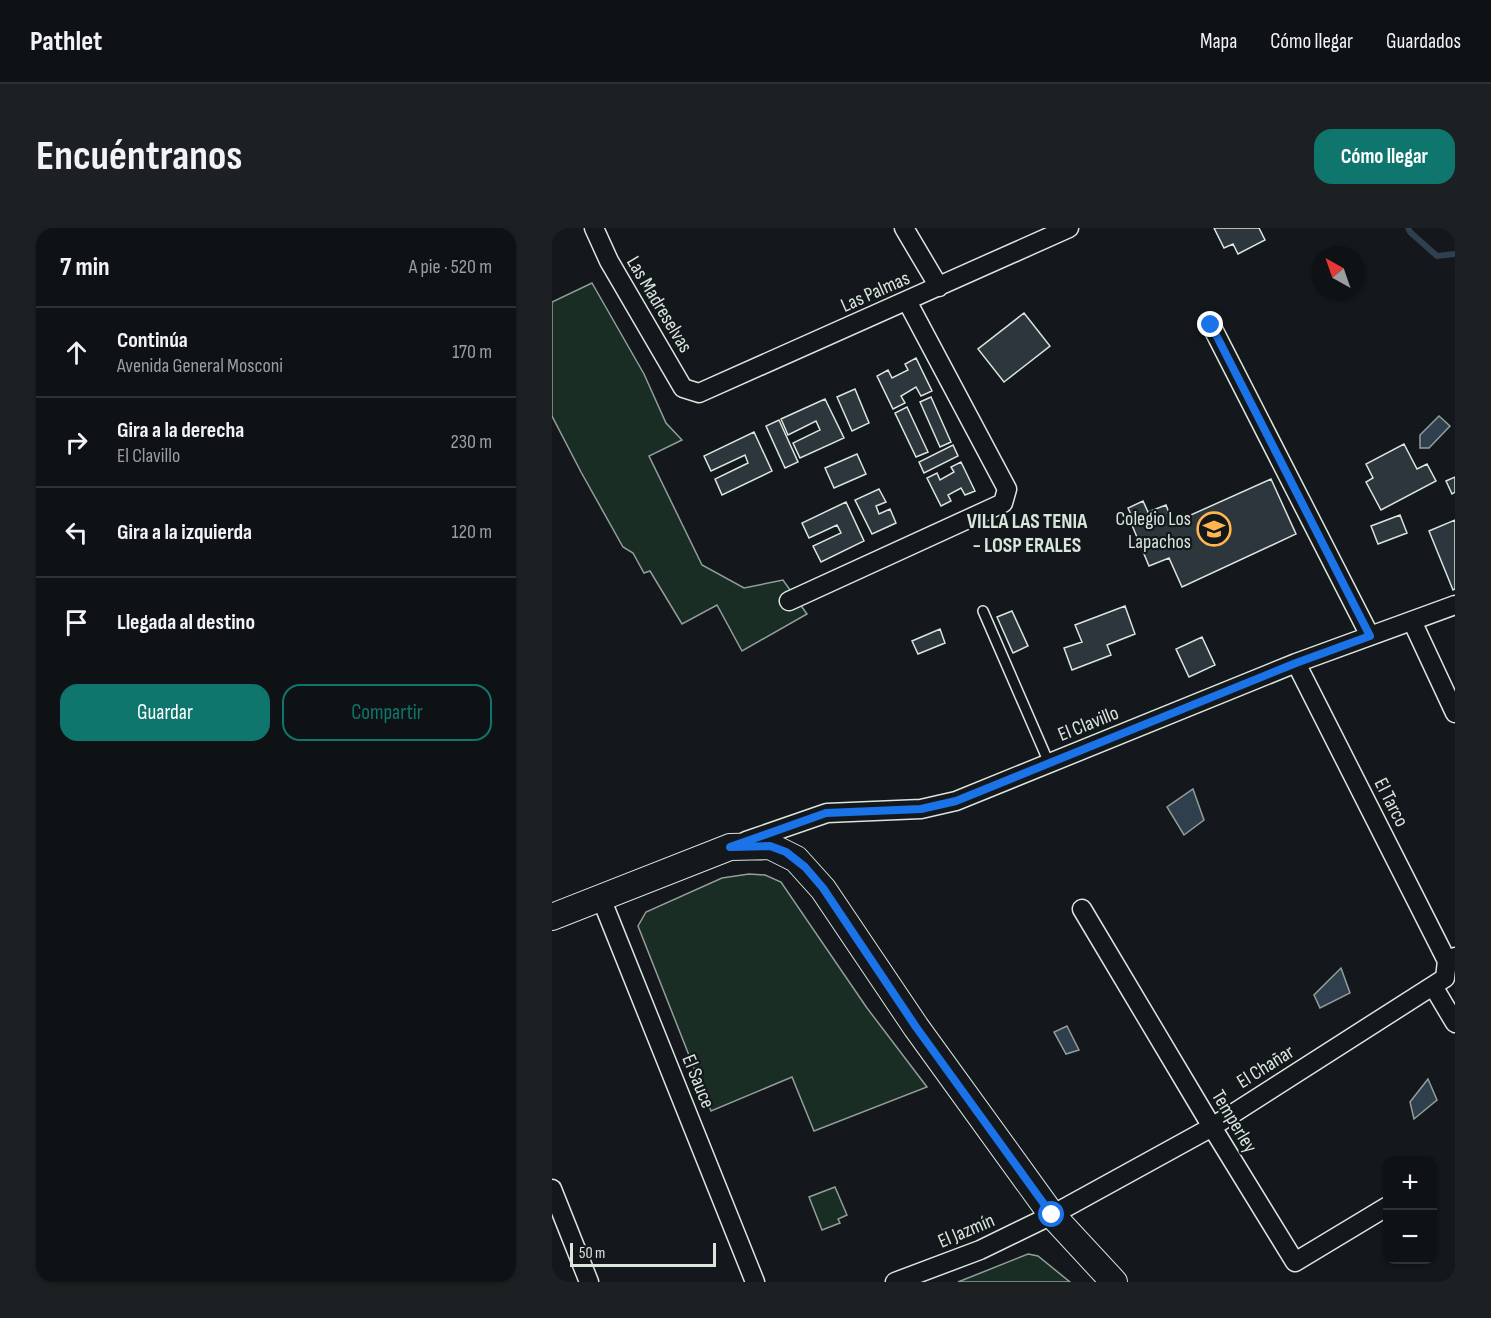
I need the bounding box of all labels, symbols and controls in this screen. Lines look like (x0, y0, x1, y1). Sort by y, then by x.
text: Pathlet (30, 25, 102, 58)
text: Mapa (1200, 29, 1237, 54)
text: Cómo llegar (1270, 29, 1353, 54)
text: Guardados (1386, 29, 1461, 54)
button: Cómo llegar (1314, 129, 1455, 184)
text: Encuéntranos (36, 131, 242, 182)
north arrow (1311, 246, 1365, 300)
text: 7 min (60, 252, 109, 283)
street label: Las Madreselvas (621, 252, 697, 357)
text: A pie · 520 m (409, 255, 492, 279)
street label: Las Palmas (837, 266, 914, 318)
route end (1197, 311, 1223, 337)
text: Continúa (117, 327, 188, 354)
icon: ahead (60, 336, 93, 369)
text: 170 m (452, 340, 492, 364)
text: Avenida General Mosconi (117, 354, 283, 378)
text: Gira a la derecha (117, 417, 244, 444)
icon: right (60, 426, 93, 459)
text: 230 m (450, 430, 492, 454)
text: El Clavillo (117, 444, 180, 468)
place label: Colegio Los Lapachos (1116, 507, 1191, 554)
district label: VILLA LAS TENIA - LOSP ERALES (967, 509, 1088, 558)
school or university icon: Colegio Los Lapachos (1196, 511, 1232, 547)
icon: left (60, 516, 93, 549)
text: Gira a la izquierda (117, 519, 252, 546)
text: 120 m (452, 520, 492, 544)
icon: arrive (60, 606, 93, 639)
text: Llegada al destino (117, 609, 255, 636)
button: Guardar (60, 684, 270, 741)
button: Compartir (282, 684, 492, 741)
street label: El Clavillo (1055, 701, 1122, 747)
street label: El Tarco (1369, 774, 1413, 831)
street label: El Chañar (1232, 1040, 1299, 1094)
street label: El Sauce (677, 1051, 720, 1112)
street label: Temperley (1206, 1086, 1262, 1158)
map controls (1383, 1156, 1437, 1264)
button: + (1383, 1156, 1437, 1210)
route start (1038, 1201, 1064, 1227)
street label: El Jazmín (934, 1208, 998, 1254)
button: − (1383, 1210, 1437, 1264)
scale bar (570, 1240, 716, 1268)
text: 50 m (579, 1244, 605, 1263)

